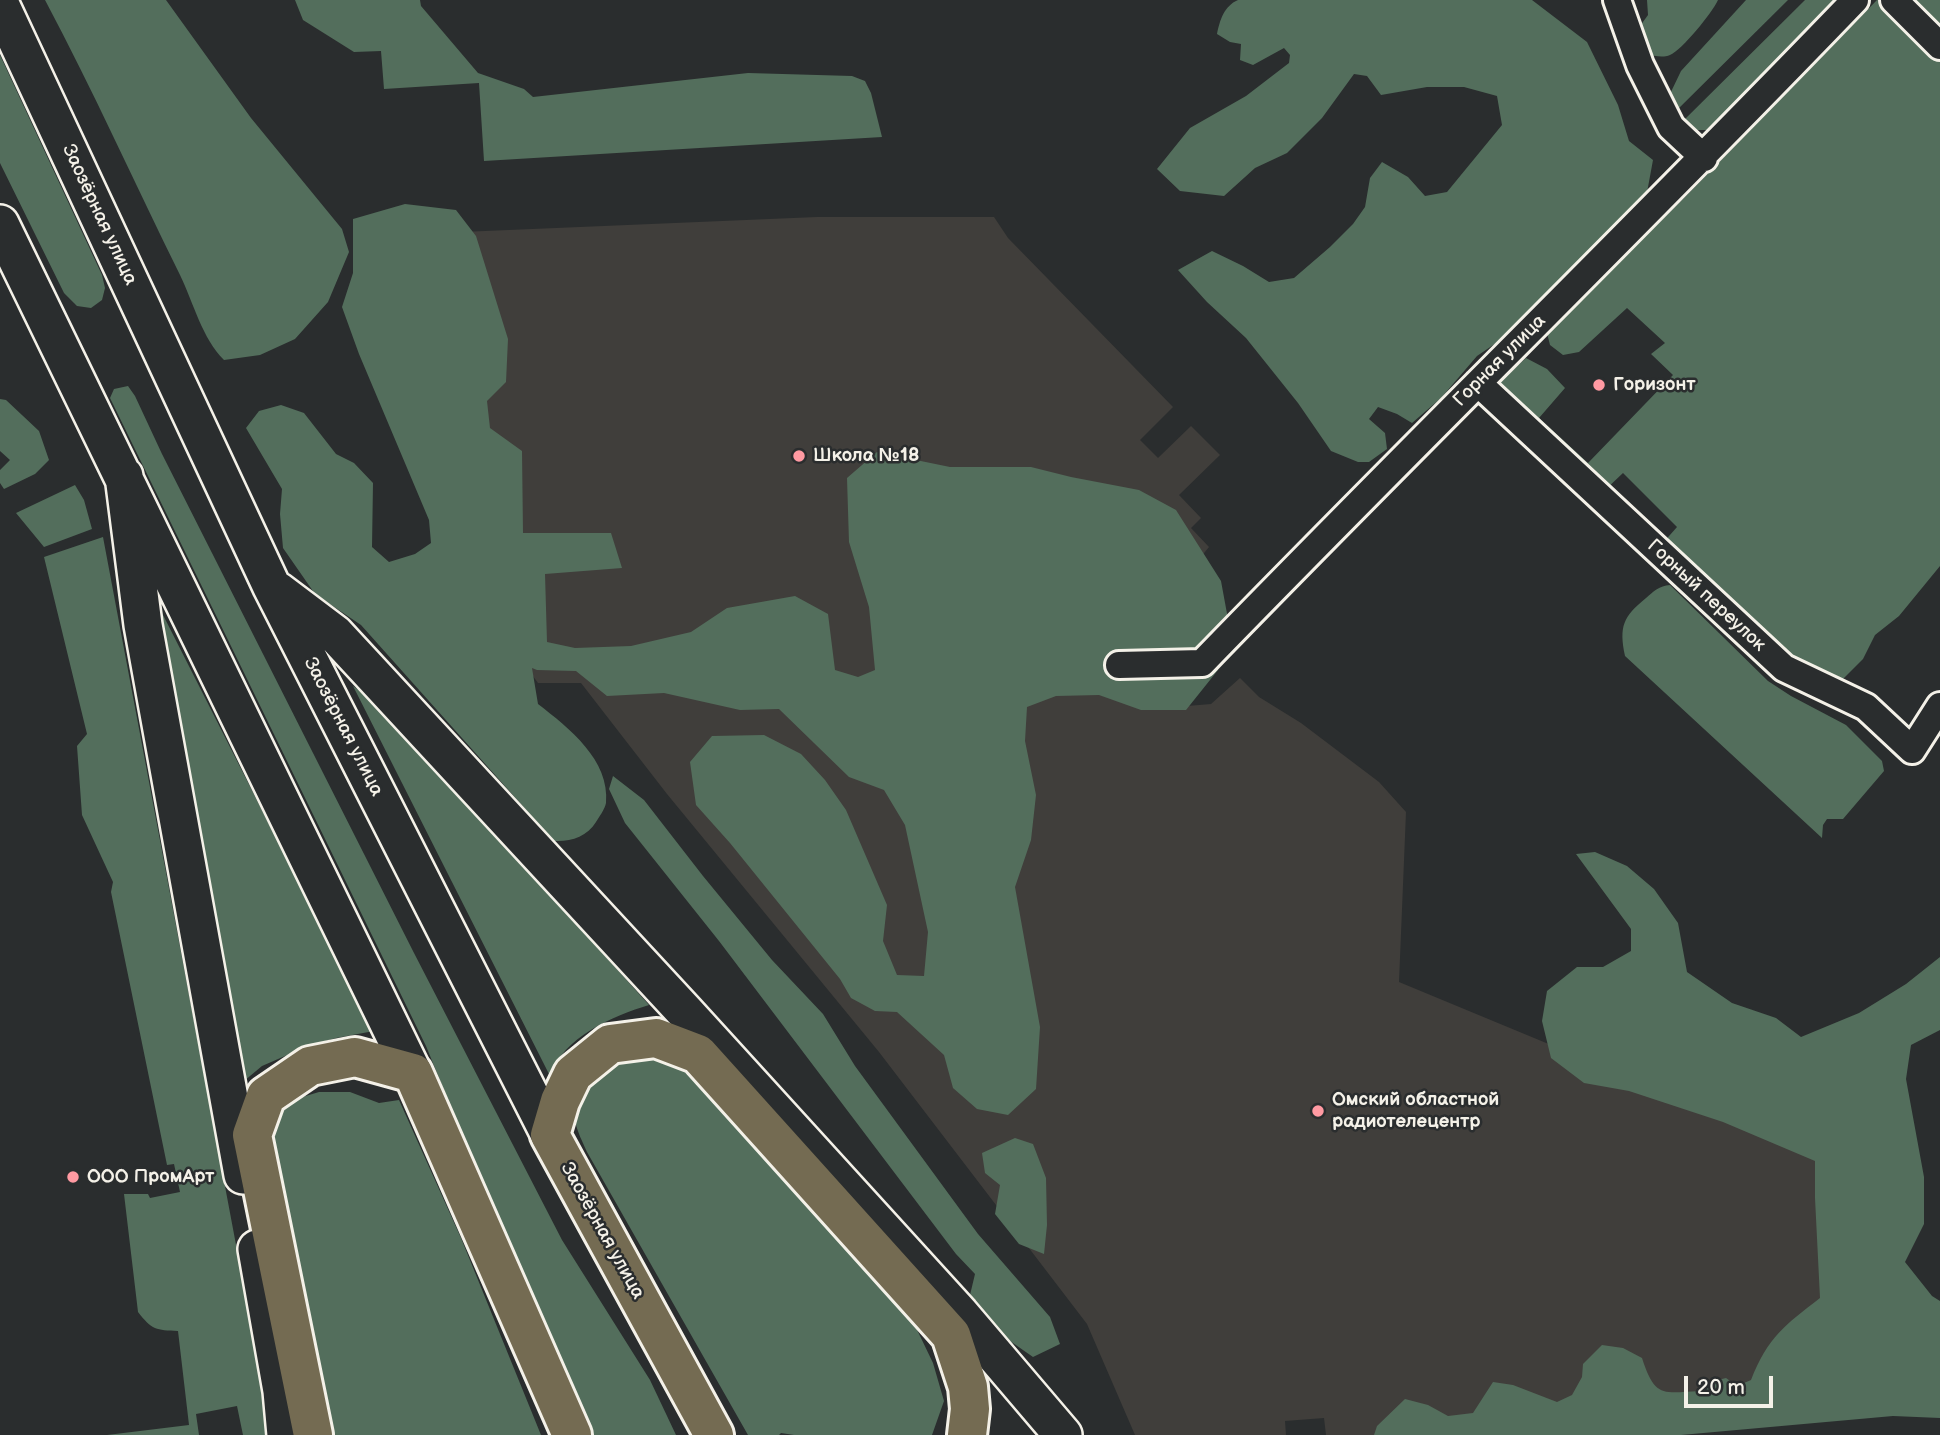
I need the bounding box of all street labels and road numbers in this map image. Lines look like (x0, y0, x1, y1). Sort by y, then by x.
street label: Заозёрная улица (56, 141, 142, 289)
street label: Горная улица (1449, 310, 1551, 412)
street label: Горный переулок (1642, 535, 1770, 657)
street label: Заозёрная улица (298, 654, 388, 800)
street label: Заозёрная улица (555, 1159, 649, 1303)

